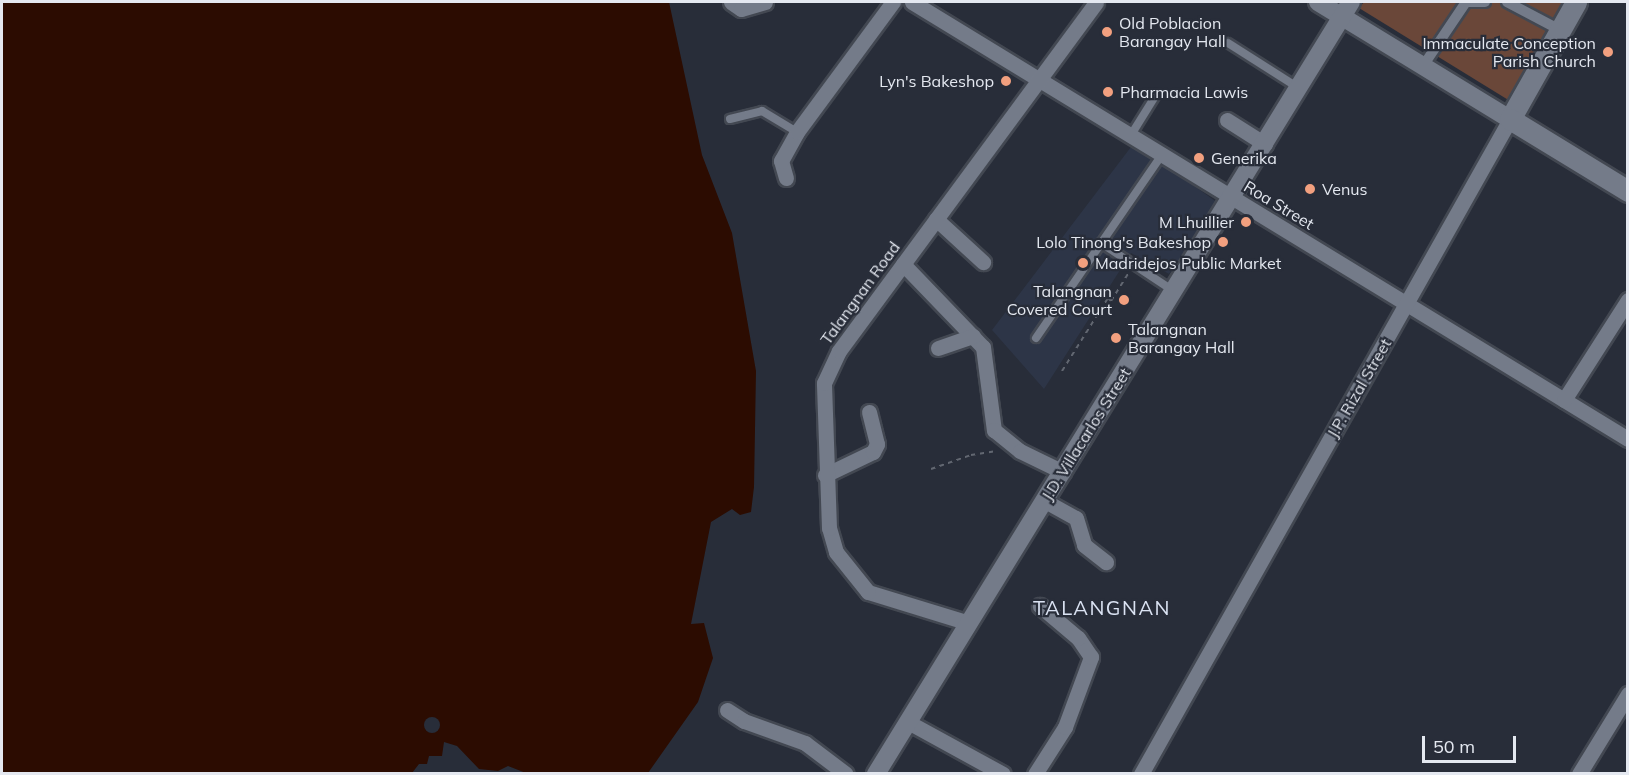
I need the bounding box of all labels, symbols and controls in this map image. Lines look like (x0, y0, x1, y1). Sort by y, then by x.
place label: Old Poblacion Barangay Hall (1119, 13, 1225, 51)
marker: Old Poblacion Barangay Hall (1100, 25, 1114, 39)
place label: Immaculate Conception Parish Church (1422, 33, 1596, 71)
marker: Immaculate Conception Parish Church (1601, 45, 1615, 59)
place label: Lyn's Bakeshop (879, 71, 994, 91)
marker: Lyn's Bakeshop (999, 74, 1013, 88)
place label: Pharmacia Lawis (1120, 82, 1248, 102)
marker: Pharmacia Lawis (1101, 85, 1115, 99)
place label: Generika (1211, 148, 1277, 168)
marker: Generika (1192, 151, 1206, 165)
street label: Roa Street (1241, 177, 1317, 233)
place label: Venus (1322, 179, 1367, 199)
marker: Venus (1303, 182, 1317, 196)
place label: M Lhuillier (1159, 212, 1234, 232)
marker: M Lhuillier (1239, 215, 1253, 229)
place label: Lolo Tinong's Bakeshop (1036, 232, 1211, 252)
marker: Lolo Tinong's Bakeshop (1216, 235, 1230, 249)
street label: Talangnan Road (816, 238, 904, 348)
place label: Madridejos Public Market (1095, 253, 1281, 273)
marker: Madridejos Public Market (1076, 256, 1090, 270)
place label: Talangnan Covered Court (1007, 281, 1112, 319)
marker: Talangnan Covered Court (1117, 293, 1131, 307)
place label: Talangnan Barangay Hall (1128, 319, 1234, 357)
marker: Talangnan Barangay Hall (1109, 331, 1123, 345)
street label: J.P. Rizal Street (1323, 335, 1395, 441)
street label: J.D. Villacarlos Street (1037, 364, 1135, 504)
district label: TALANGNAN (1033, 595, 1171, 619)
scale bar (1425, 724, 1520, 762)
text: 50 m (1433, 735, 1475, 758)

